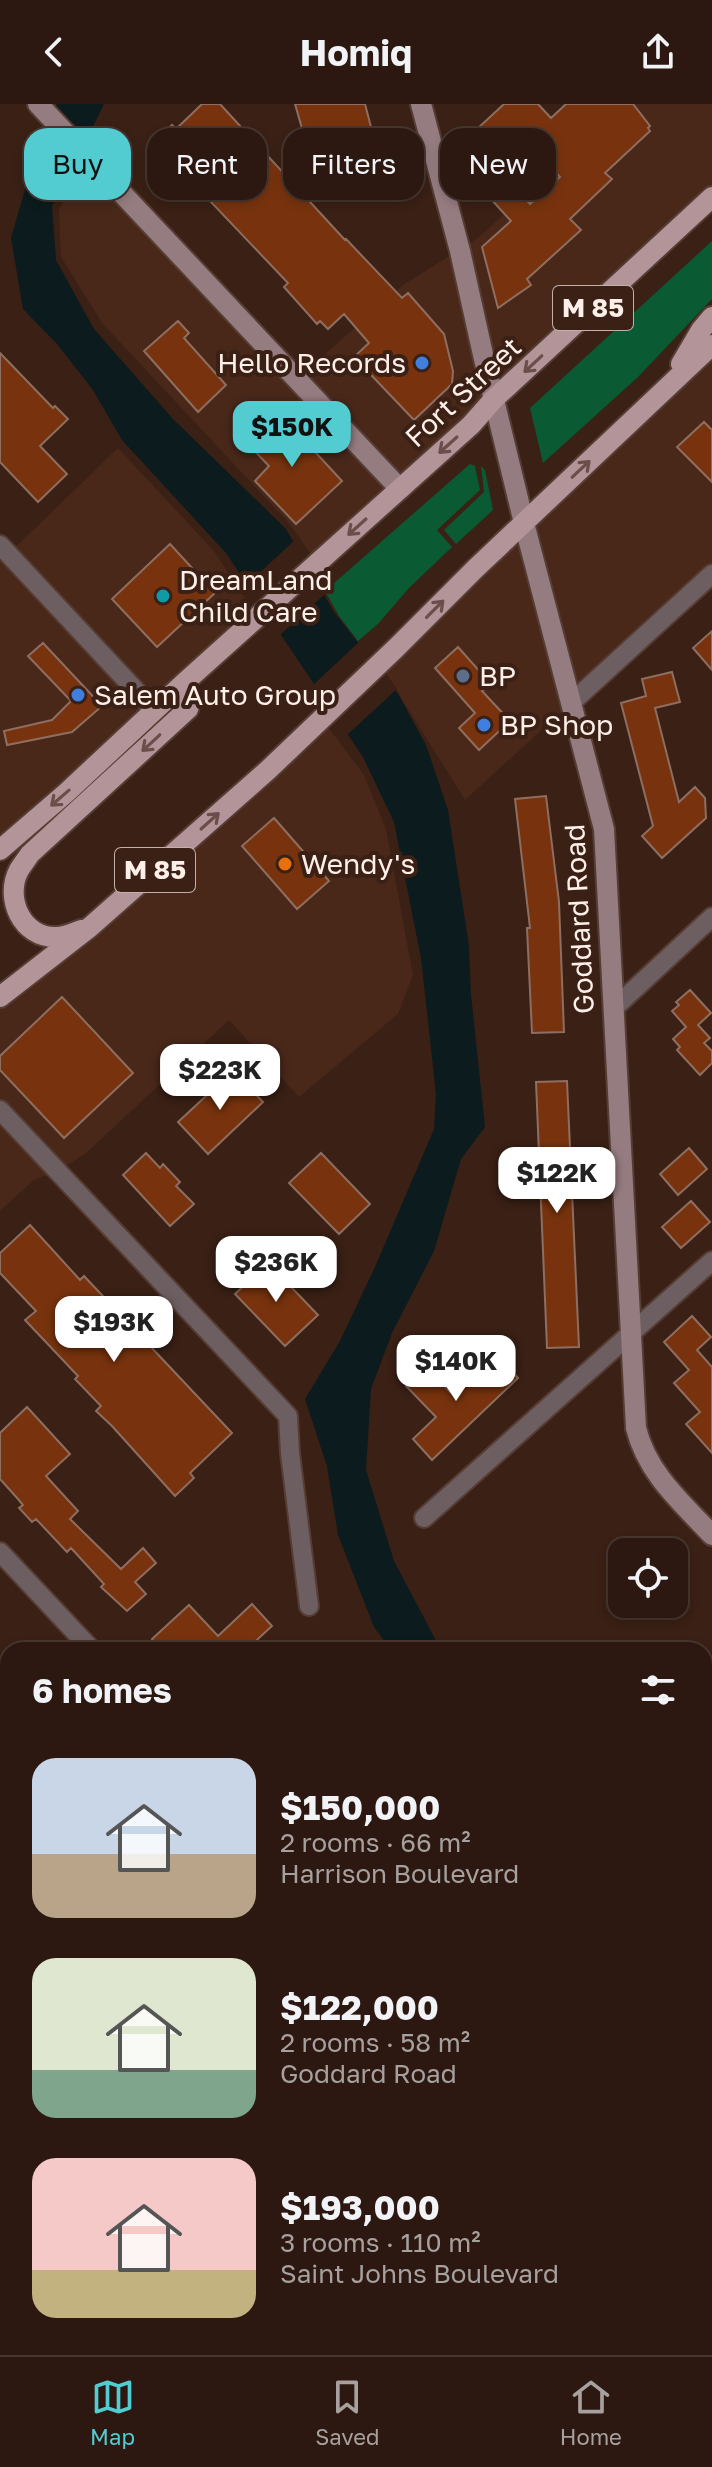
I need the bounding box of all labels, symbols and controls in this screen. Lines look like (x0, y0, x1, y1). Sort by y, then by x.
icon: back (32, 30, 76, 74)
icon: share (636, 30, 680, 74)
text: Homiq (300, 31, 412, 74)
chip: Buy (24, 128, 131, 200)
chip: Rent (147, 128, 267, 200)
chip: Filters (283, 128, 424, 200)
chip: New (440, 128, 556, 200)
road number: M 85 (553, 286, 633, 330)
street label: Fort Street (398, 330, 527, 453)
place label: Hello Records (217, 346, 406, 379)
marker: Hello Records (413, 354, 431, 372)
one-way arrow (523, 355, 543, 374)
pin: $150K (236, 401, 348, 469)
text: $150K (251, 411, 333, 442)
one-way arrow (438, 436, 458, 454)
one-way arrow (570, 460, 590, 478)
one-way arrow (348, 518, 368, 536)
place label: DreamLand Child Care (179, 563, 333, 628)
marker: DreamLand Child Care (154, 587, 172, 605)
one-way arrow (426, 599, 445, 619)
place label: BP (479, 659, 516, 692)
marker: BP (454, 667, 472, 685)
place label: Salem Auto Group (94, 678, 336, 711)
marker: Salem Auto Group (69, 686, 87, 704)
place label: BP Shop (500, 708, 613, 741)
marker: BP Shop (475, 716, 493, 734)
one-way arrow (141, 733, 161, 752)
one-way arrow (50, 789, 71, 807)
one-way arrow (199, 812, 220, 831)
street label: Goddard Road (557, 823, 600, 1015)
place label: Wendy's (301, 847, 415, 880)
road number: M 85 (115, 848, 195, 892)
marker: Wendy's (276, 855, 294, 873)
pin: $223K (164, 1044, 276, 1112)
text: $223K (178, 1054, 262, 1085)
pin: $122K (501, 1147, 613, 1215)
text: $122K (516, 1157, 598, 1188)
pin: $236K (220, 1236, 332, 1304)
text: $236K (234, 1246, 318, 1277)
pin: $193K (58, 1296, 170, 1364)
text: $193K (73, 1306, 155, 1337)
pin: $140K (400, 1335, 512, 1403)
text: $140K (415, 1345, 497, 1376)
map controls (608, 1538, 688, 1618)
button: locate (608, 1538, 688, 1618)
icon: filters (636, 1668, 680, 1712)
text: 6 homes (32, 1670, 172, 1710)
text: $150,000 (280, 1787, 440, 1827)
icon: home (96, 1790, 192, 1886)
text: 2 rooms · 66 m² (280, 1827, 471, 1858)
text: Harrison Boulevard (280, 1858, 519, 1889)
text: $122,000 (280, 1987, 439, 2027)
icon: home (96, 1990, 192, 2086)
text: 2 rooms · 58 m² (280, 2027, 470, 2058)
text: Goddard Road (280, 2058, 457, 2089)
text: $193,000 (280, 2187, 440, 2227)
icon: home (96, 2190, 192, 2286)
text: 3 rooms · 110 m² (280, 2227, 481, 2258)
text: Saint Johns Boulevard (280, 2258, 559, 2289)
tab: Map (90, 2375, 135, 2450)
tab: Saved (315, 2375, 379, 2450)
tab: Home (560, 2375, 622, 2450)

